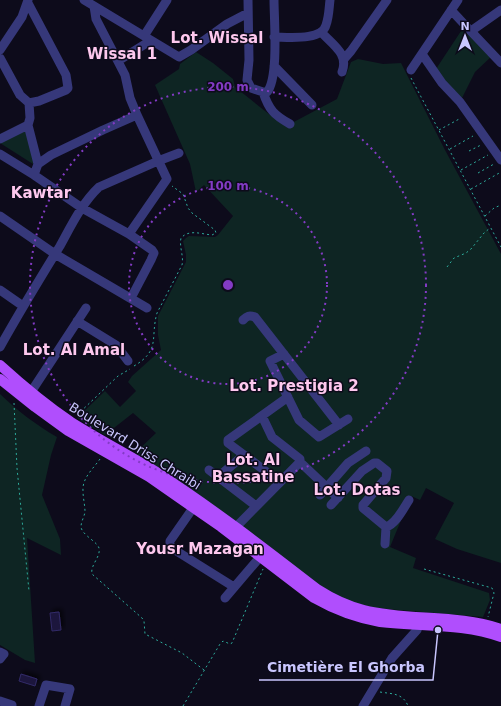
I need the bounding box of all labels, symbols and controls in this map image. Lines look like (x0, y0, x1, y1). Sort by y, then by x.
north arrow (445, 16, 485, 56)
text: N (460, 20, 470, 33)
district label: Lot. Wissal (171, 29, 263, 47)
district label: Wissal 1 (87, 45, 157, 63)
text: 200 m (207, 80, 249, 94)
text: 100 m (207, 179, 249, 193)
district label: Kawtar (11, 184, 72, 202)
centre of rings (221, 278, 235, 292)
district label: Lot. Al Amal (23, 341, 125, 359)
district label: Lot. Prestigia 2 (229, 377, 359, 395)
street label: Boulevard Driss Chraibi (66, 399, 204, 493)
district label: Lot. Al Bassatine (212, 451, 294, 486)
district label: Lot. Dotas (314, 481, 401, 499)
district label: Yousr Mazagan (135, 540, 264, 558)
callout: Cimetière El Ghorba (259, 654, 433, 680)
text: Cimetière El Ghorba (267, 659, 425, 675)

